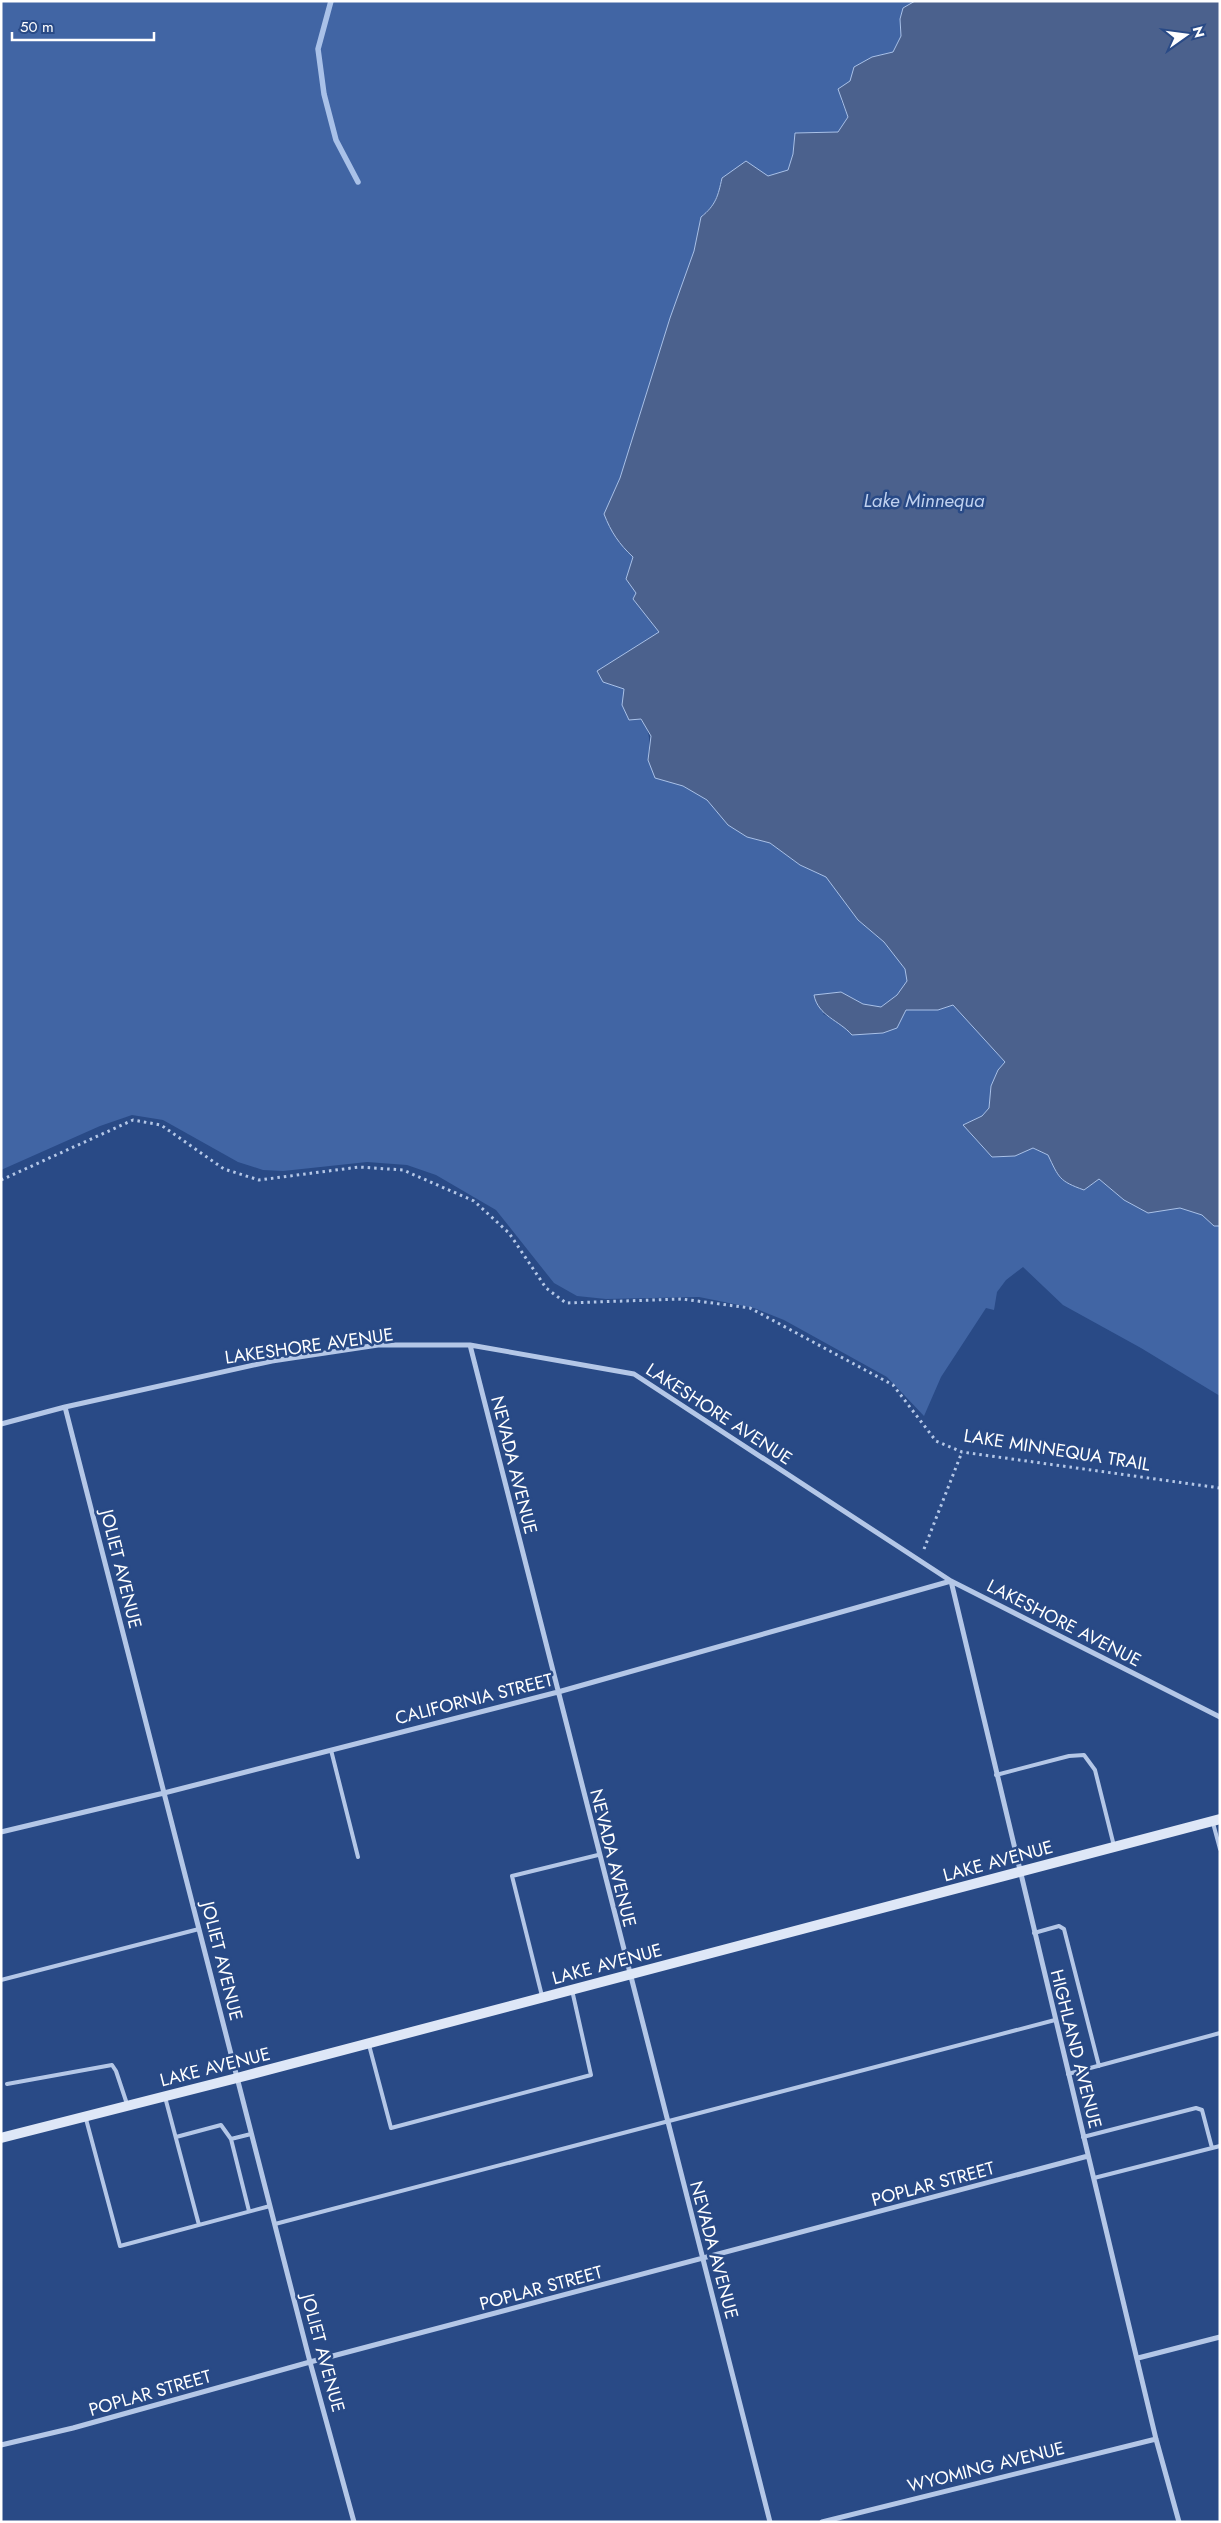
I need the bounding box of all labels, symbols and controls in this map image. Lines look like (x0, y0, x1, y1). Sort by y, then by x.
scale bar (12, 10, 155, 42)
north arrow (1161, 10, 1211, 60)
text: 50 m (20, 16, 54, 38)
text: N (1188, 24, 1210, 40)
water label: Lake Minnequa (863, 487, 985, 514)
street label: LAKESHORE AVENUE (223, 1321, 395, 1371)
street label: LAKESHORE AVENUE (641, 1357, 797, 1471)
street label: NEVADA AVENUE (484, 1393, 544, 1537)
street label: LAKE MINNEQUA TRAIL (962, 1422, 1152, 1478)
street label: JOLIET AVENUE (93, 1505, 148, 1631)
street label: LAKESHORE AVENUE (982, 1573, 1146, 1673)
street label: CALIFORNIA STREET (392, 1667, 556, 1731)
street label: NEVADA AVENUE (583, 1786, 643, 1930)
street label: LAKE AVENUE (940, 1834, 1056, 1888)
street label: JOLIET AVENUE (194, 1897, 249, 2023)
street label: LAKE AVENUE (549, 1937, 665, 1991)
street label: HIGHLAND AVENUE (1044, 1967, 1108, 2131)
street label: LAKE AVENUE (157, 2041, 273, 2093)
street label: POPLAR STREET (869, 2155, 998, 2213)
street label: NEVADA AVENUE (683, 2178, 745, 2322)
street label: POPLAR STREET (477, 2259, 606, 2317)
street label: JOLIET AVENUE (294, 2289, 351, 2415)
street label: POPLAR STREET (86, 2363, 215, 2423)
street label: WYOMING AVENUE (905, 2435, 1067, 2499)

